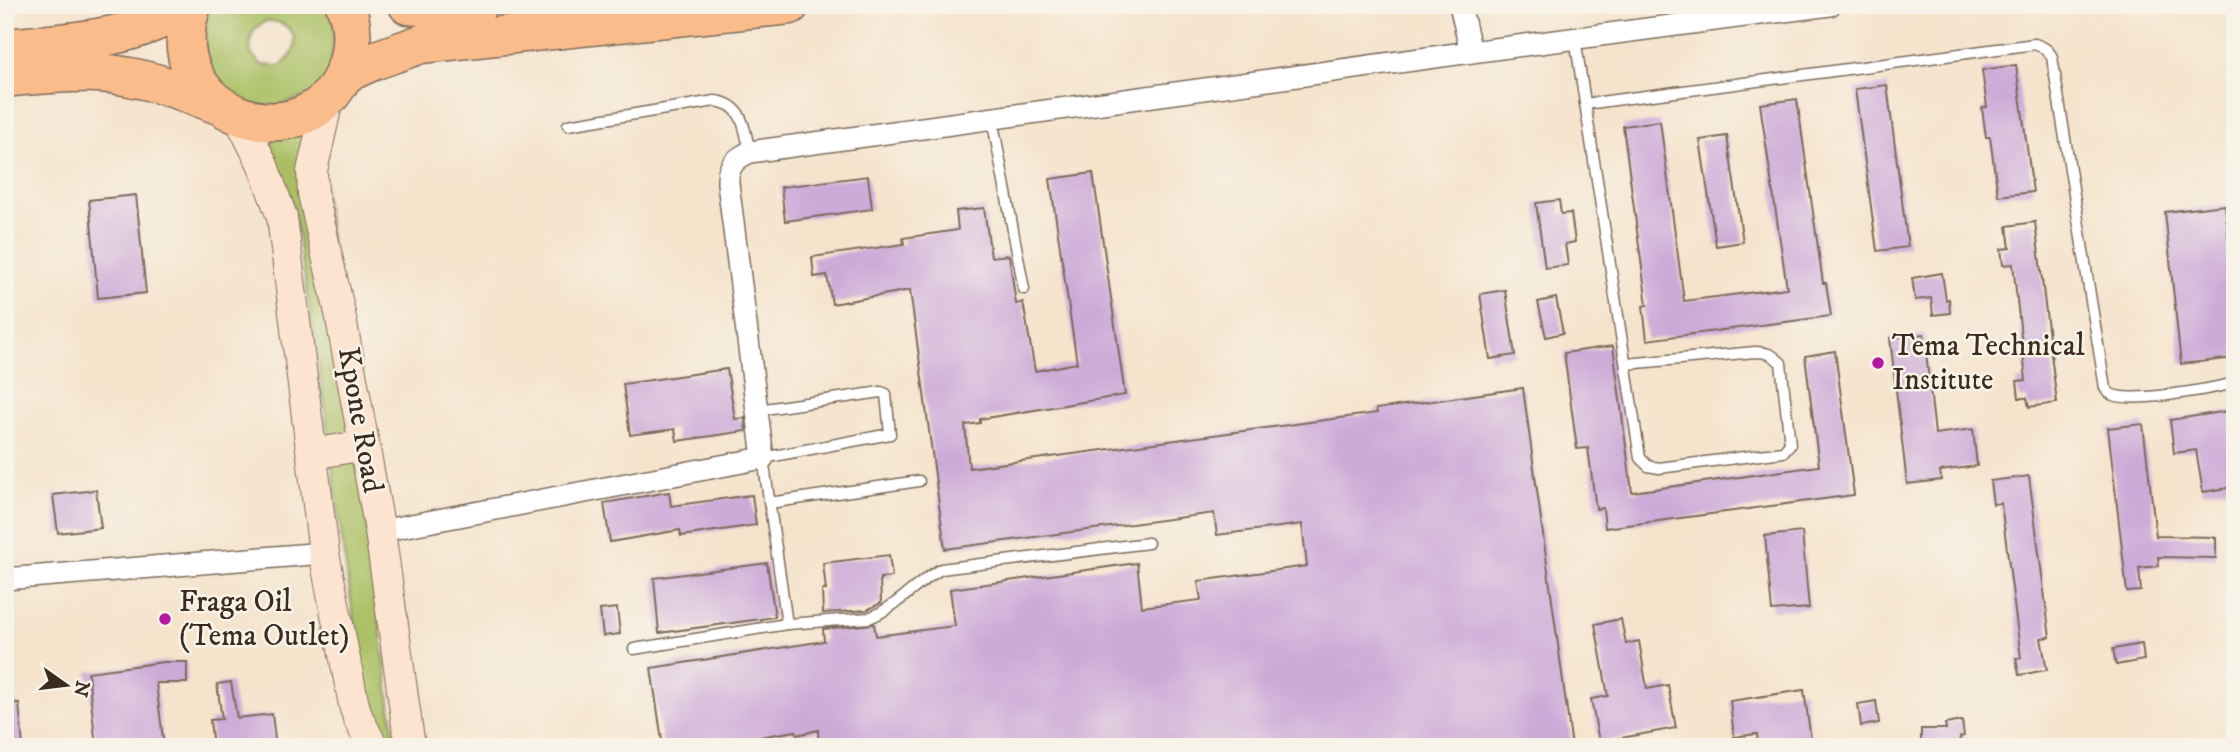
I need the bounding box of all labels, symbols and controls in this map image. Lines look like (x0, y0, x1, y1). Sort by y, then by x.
place label: Tema Technical Institute (1892, 328, 2085, 399)
street label: Kpone Road (329, 344, 391, 496)
marker: Tema Technical Institute (1870, 355, 1886, 371)
place label: Fraga Oil (Tema Outlet) (179, 584, 349, 655)
marker: Fraga Oil (Tema Outlet) (157, 611, 173, 627)
north arrow (32, 650, 102, 720)
text: N (68, 678, 94, 699)

